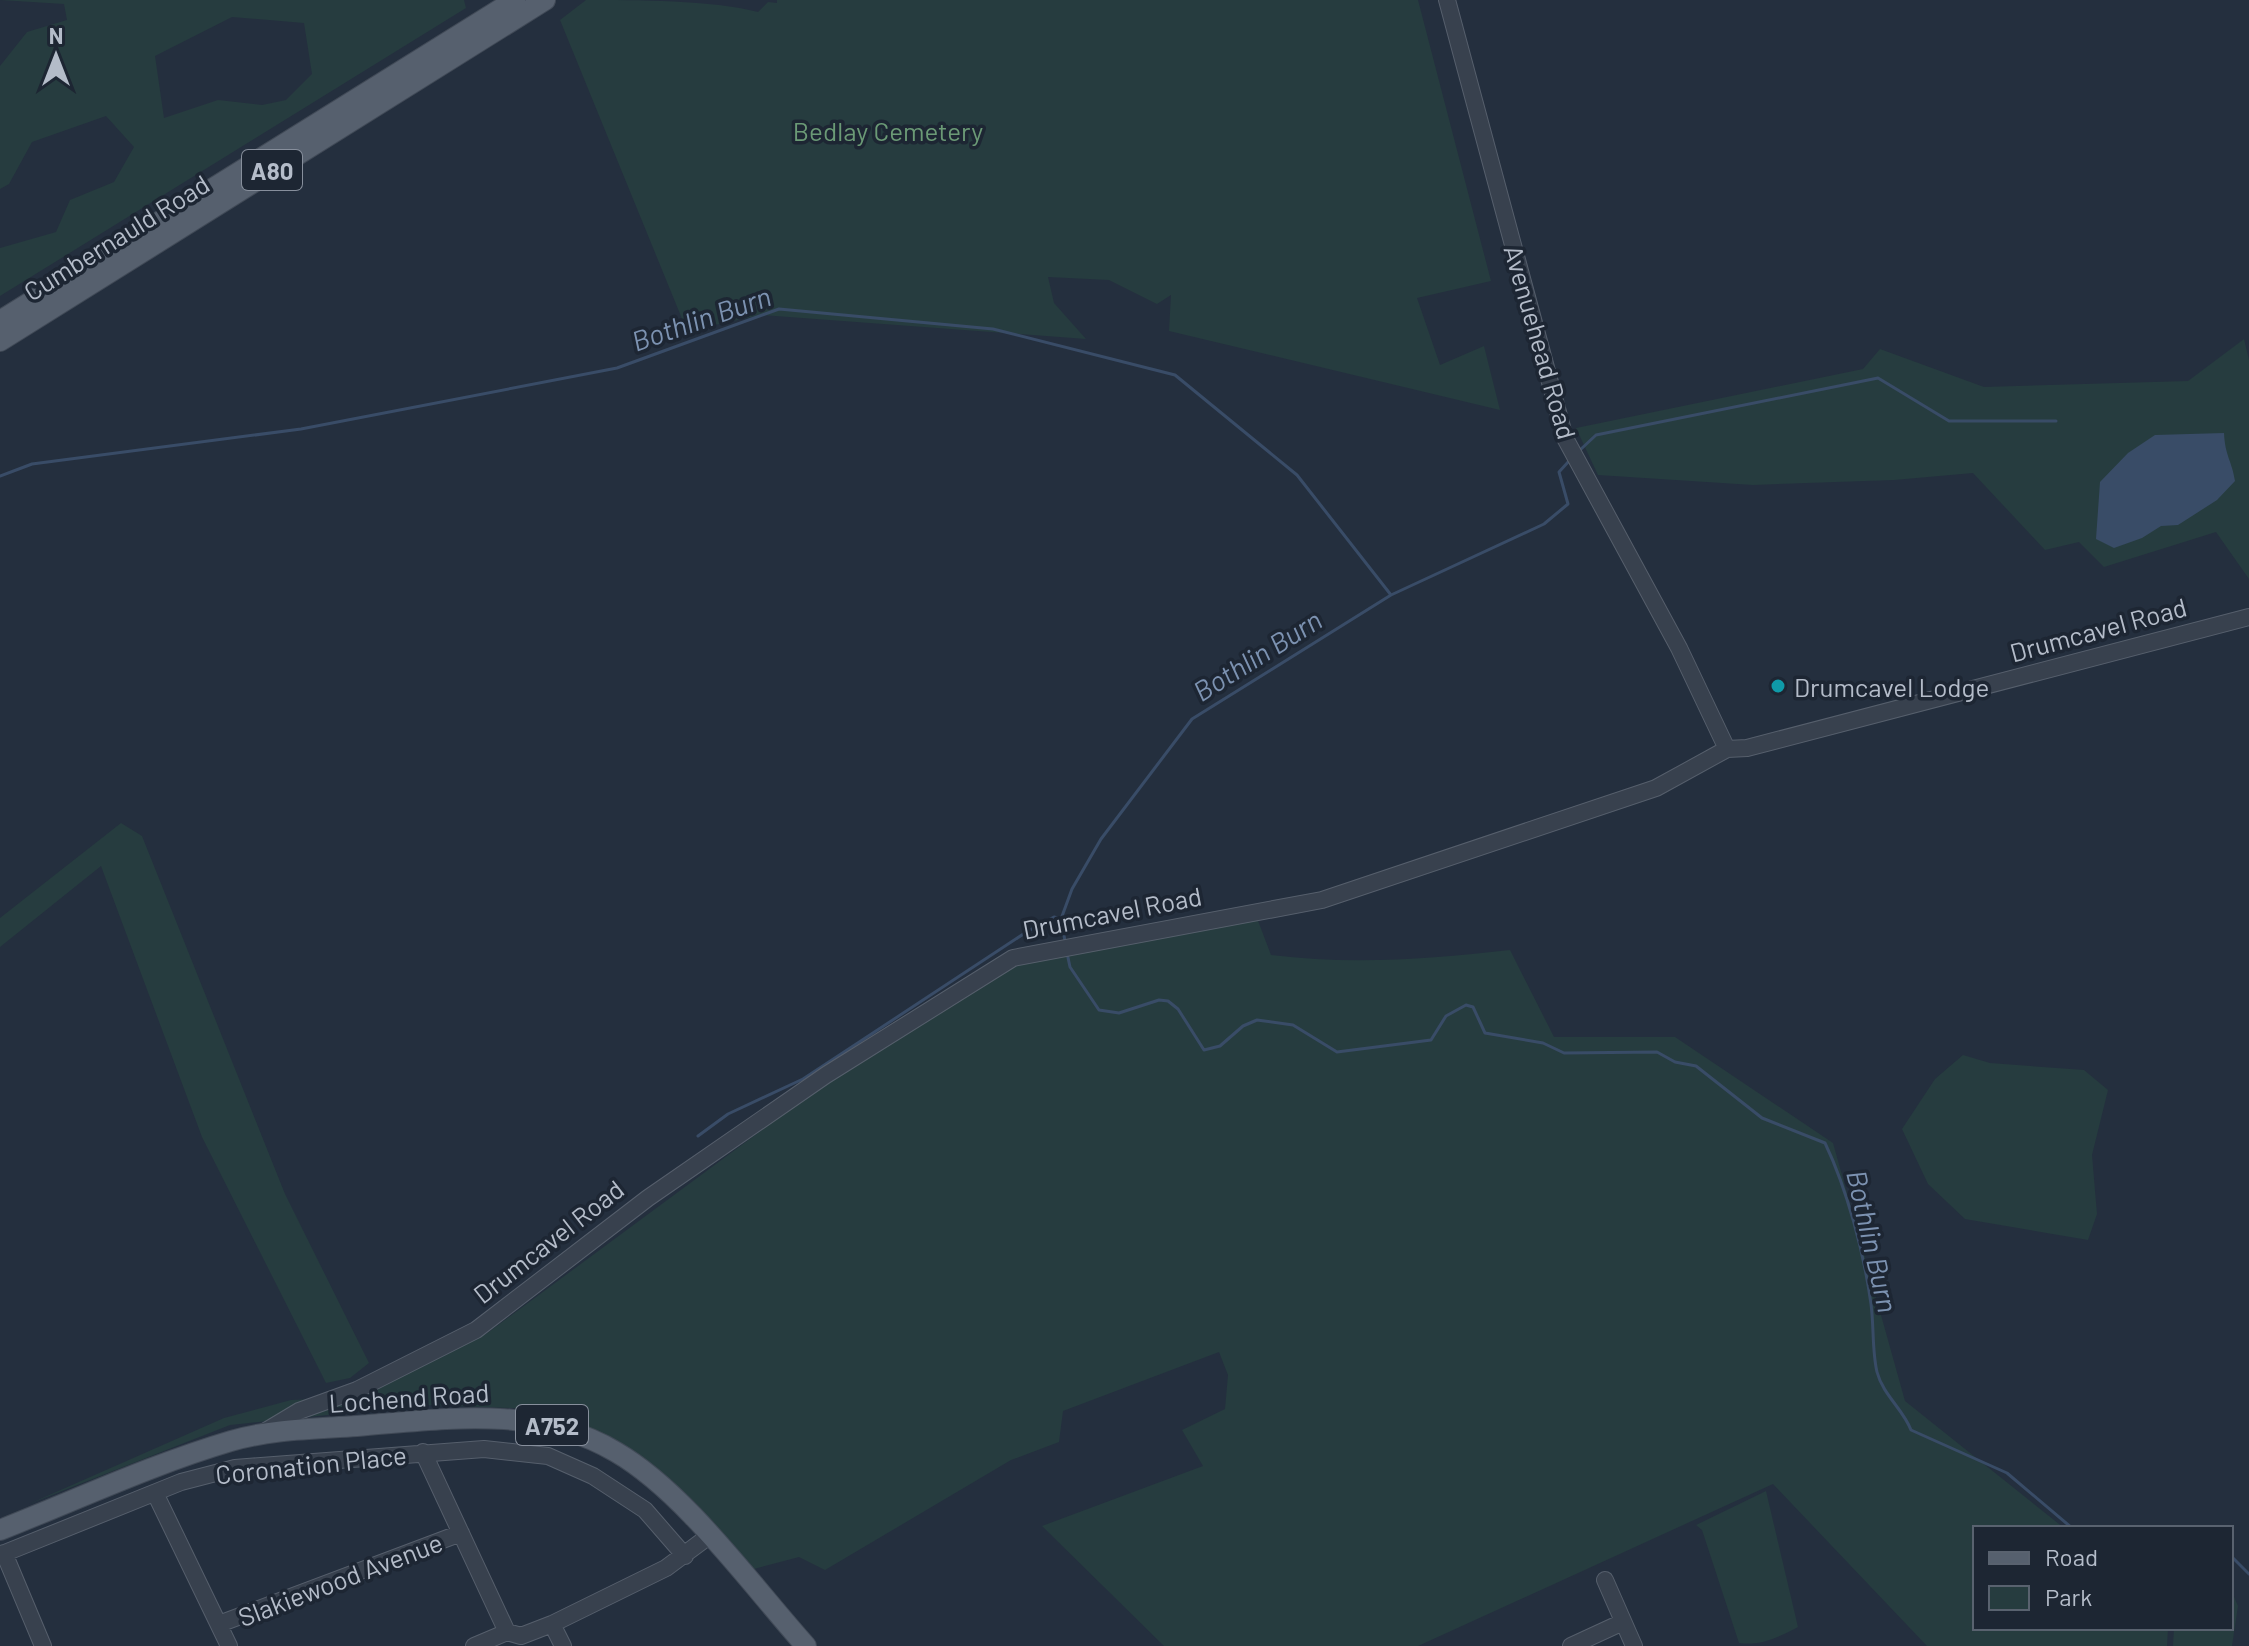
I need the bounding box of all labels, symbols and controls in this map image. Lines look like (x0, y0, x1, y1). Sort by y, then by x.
north arrow (16, 16, 96, 96)
text: N (49, 22, 63, 48)
park label: Bedlay Cemetery (793, 115, 983, 146)
road number: A80 (242, 150, 302, 190)
street label: Cumbernauld Road (18, 168, 214, 306)
street label: Avenuehead Road (1498, 241, 1584, 443)
water label: Bothlin Burn (627, 278, 775, 358)
street label: Drumcavel Road (2006, 590, 2190, 668)
water label: Bothlin Burn (1186, 602, 1328, 708)
place label: Drumcavel Lodge (1794, 671, 1989, 702)
marker: Drumcavel Lodge (1769, 677, 1787, 695)
street label: Drumcavel Road (1020, 879, 1204, 945)
water label: Bothlin Burn (1840, 1166, 1906, 1316)
street label: Drumcavel Road (467, 1173, 629, 1309)
street label: Lochend Road (328, 1376, 490, 1418)
road number: A752 (516, 1405, 588, 1445)
street label: Coronation Place (214, 1439, 408, 1489)
street label: Slakiewood Avenue (233, 1526, 447, 1632)
legend (1973, 1526, 2233, 1630)
text: Road (2045, 1542, 2098, 1571)
text: Park (2045, 1582, 2092, 1611)

